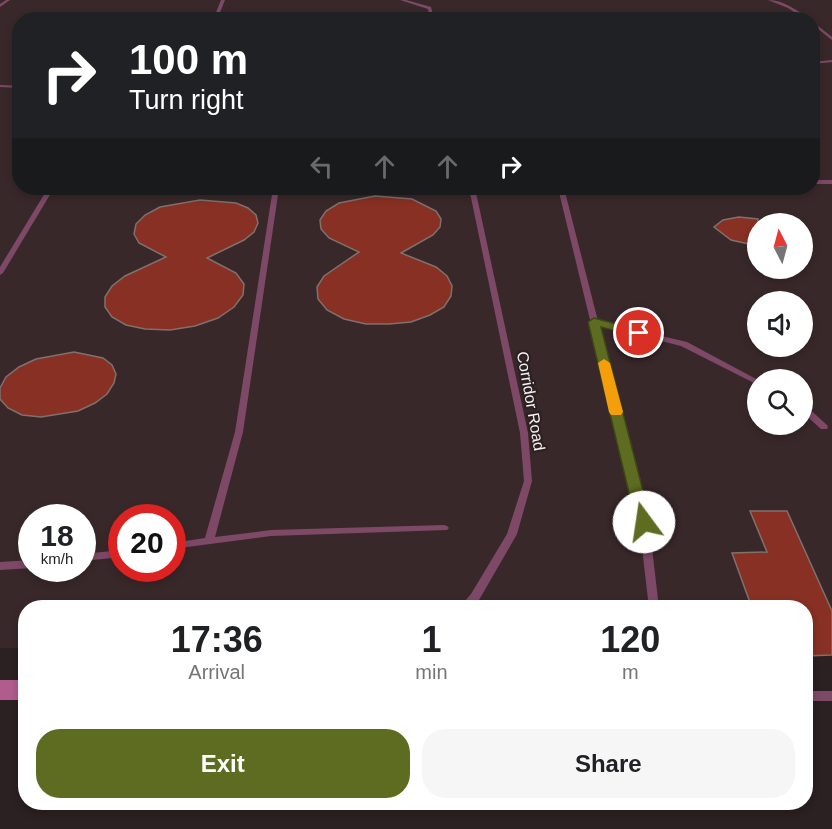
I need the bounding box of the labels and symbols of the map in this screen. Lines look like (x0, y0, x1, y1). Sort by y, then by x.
north arrow (747, 213, 813, 279)
pin (613, 307, 664, 358)
street label: Corridor Road (514, 350, 548, 452)
position arrow (612, 490, 676, 554)
speed limit sign: 20 (108, 504, 186, 582)

